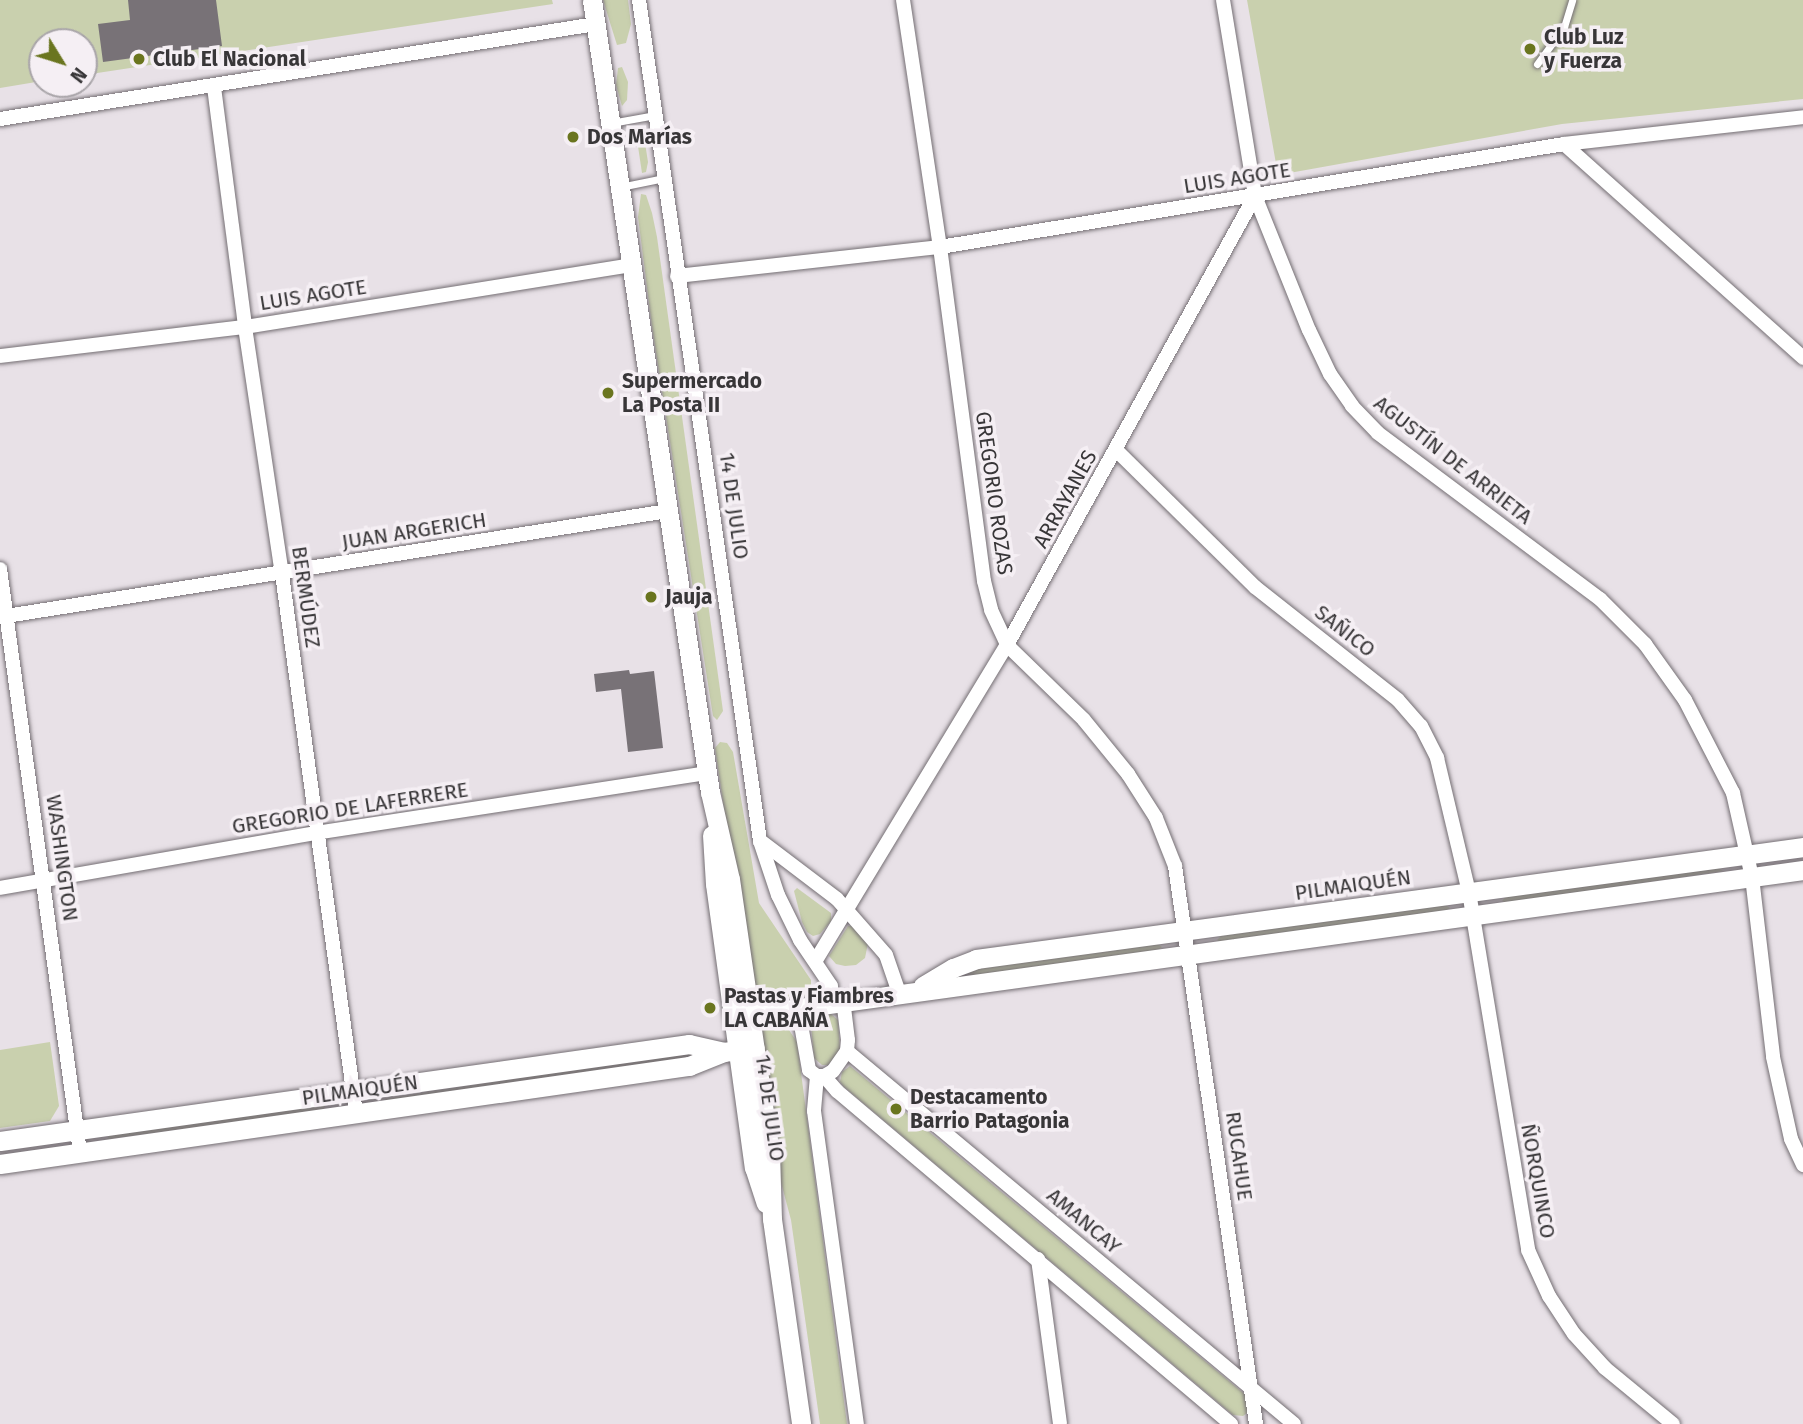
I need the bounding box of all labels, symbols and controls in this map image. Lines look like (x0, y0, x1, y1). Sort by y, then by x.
place label: Club Luz y Fuerza (1544, 24, 1624, 74)
north arrow (28, 28, 98, 98)
marker: Club Luz y Fuerza (1522, 41, 1538, 57)
place label: Club El Nacional (153, 46, 306, 72)
marker: Club El Nacional (131, 51, 147, 67)
text: N (65, 63, 91, 87)
place label: Dos Marías (587, 124, 692, 150)
marker: Dos Marías (565, 129, 581, 145)
street label: LUIS AGOTE (1182, 157, 1292, 199)
street label: LUIS AGOTE (258, 274, 368, 316)
place label: Supermercado La Posta II (622, 368, 762, 418)
marker: Supermercado La Posta II (600, 385, 616, 401)
street label: AGUSTÍN DE ARRIETA (1369, 390, 1537, 530)
street label: GREGORIO ROZAS (970, 410, 1018, 576)
street label: ARRAYANES (1028, 446, 1102, 552)
street label: 14 DE JULIO (714, 451, 754, 561)
street label: JUAN ARGERICH (340, 507, 488, 555)
street label: BERMÚDEZ (286, 545, 326, 649)
place label: Jauja (665, 584, 713, 610)
marker: Jauja (643, 589, 659, 605)
street label: SAÑICO (1310, 600, 1380, 662)
street label: GREGORIO DE LAFERRERE (230, 777, 470, 839)
street label: WASHINGTON (41, 793, 83, 923)
street label: PILMAIQUÉN (1293, 864, 1413, 906)
place label: Pastas y Fiambres LA CABAÑA (724, 983, 894, 1033)
marker: Pastas y Fiambres LA CABAÑA (702, 1000, 718, 1016)
street label: 14 DE JULIO (750, 1053, 790, 1163)
street label: PILMAIQUÉN (300, 1069, 420, 1111)
place label: Destacamento Barrio Patagonia (910, 1084, 1070, 1134)
marker: Destacamento Barrio Patagonia (888, 1101, 904, 1117)
street label: RUCAHUE (1220, 1110, 1258, 1202)
street label: ÑORQUINCO (1516, 1122, 1560, 1240)
street label: AMANCAY (1042, 1183, 1126, 1259)

